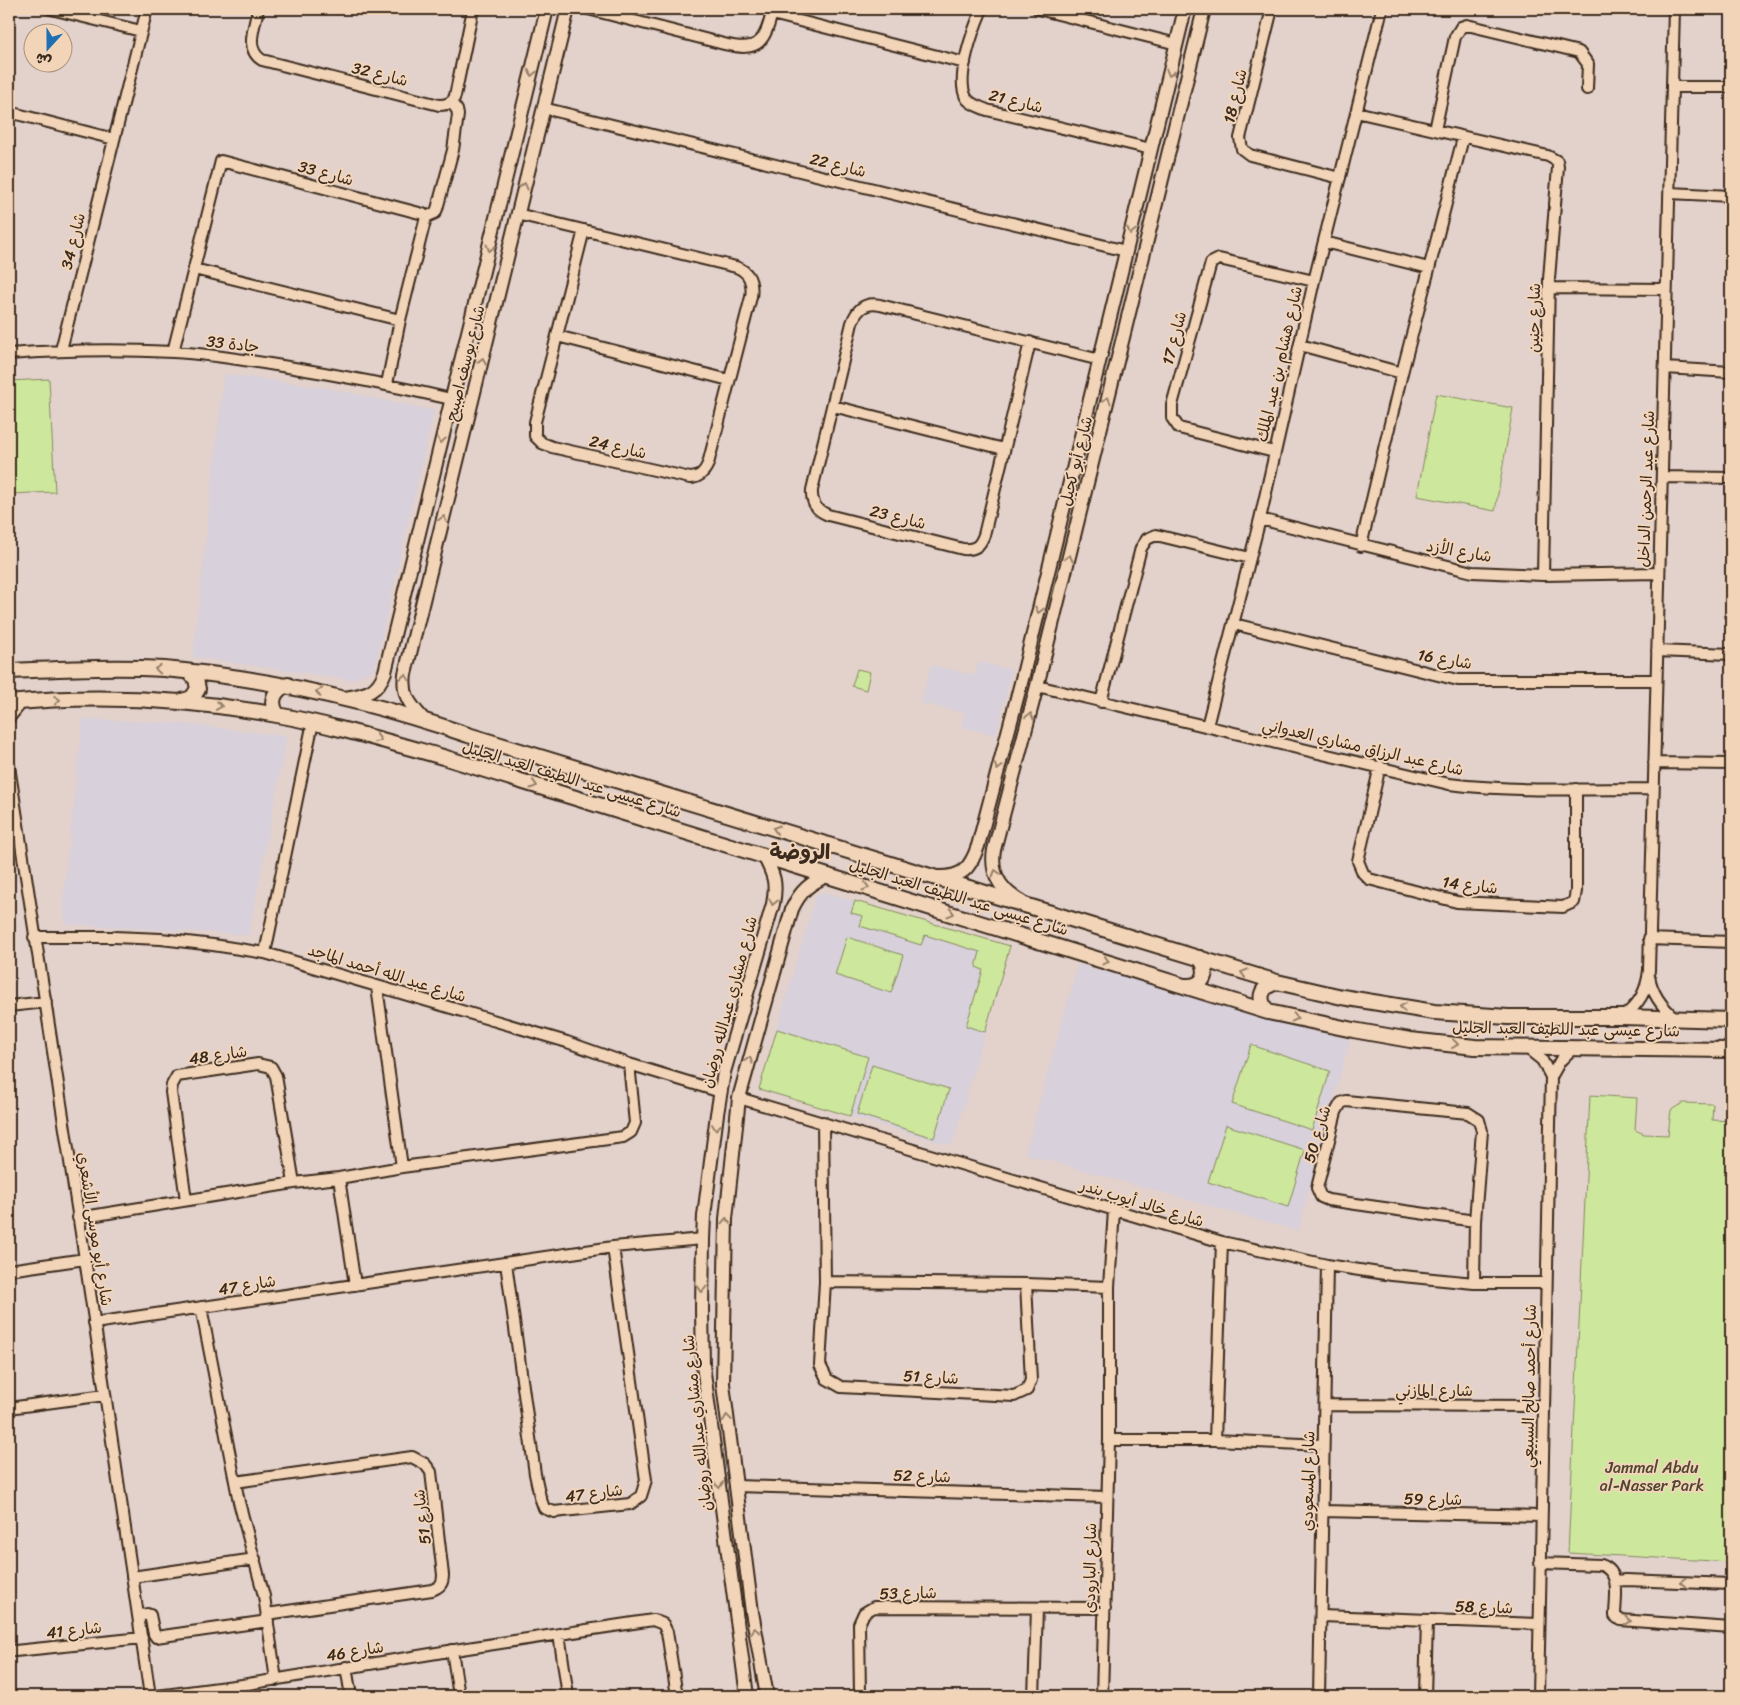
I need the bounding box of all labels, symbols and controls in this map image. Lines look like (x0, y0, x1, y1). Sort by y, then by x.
north arrow (22, 22, 72, 72)
text: ش (32, 45, 55, 74)
street label: شارع 32 (349, 53, 411, 95)
street label: شارع 18 (1214, 66, 1256, 126)
one-way arrow (527, 69, 538, 78)
one-way arrow (1165, 69, 1175, 77)
street label: شارع 21 (986, 80, 1046, 122)
street label: شارع 22 (807, 144, 869, 186)
street label: شارع 33 (295, 152, 357, 194)
one-way arrow (518, 182, 529, 191)
street label: شارع 34 (52, 210, 94, 272)
one-way arrow (1126, 226, 1137, 235)
one-way arrow (485, 244, 496, 253)
street label: شارع هشام بن عبد الملك (1247, 283, 1311, 445)
street label: شارع حنين (1519, 283, 1549, 353)
street label: شارع يوسف اصبيح (437, 302, 493, 424)
street label: شارع 17 (1153, 308, 1195, 368)
street label: جادة 33 (205, 326, 261, 362)
one-way arrow (476, 358, 486, 366)
one-way arrow (1101, 396, 1112, 405)
street label: شارع عبد الرحمن الداخل (1629, 410, 1663, 568)
street label: شارع أبو كحيل (1051, 413, 1101, 509)
street label: شارع 24 (586, 426, 650, 468)
one-way arrow (436, 435, 447, 444)
street label: شارع 23 (867, 496, 929, 538)
one-way arrow (437, 514, 448, 523)
street label: شارع الأزد (1424, 531, 1494, 571)
one-way arrow (1063, 553, 1074, 562)
one-way arrow (1034, 605, 1045, 614)
street label: شارع 16 (1416, 640, 1474, 678)
one-way arrow (154, 664, 162, 675)
one-way arrow (399, 672, 409, 681)
one-way arrow (314, 687, 323, 698)
one-way arrow (54, 694, 62, 705)
one-way arrow (215, 701, 224, 711)
street label: شارع عبد الرزاق مشاري العدواني (1259, 710, 1467, 784)
one-way arrow (1024, 712, 1034, 720)
street label: شارع عيسى عبد اللطيف العبد الجليل (459, 732, 685, 826)
one-way arrow (374, 733, 382, 743)
one-way arrow (994, 763, 1004, 771)
one-way arrow (530, 780, 538, 790)
one-way arrow (772, 825, 781, 835)
district label: الروضة (770, 833, 830, 871)
street label: شارع عيسى عبد اللطيف العبد الجليل (846, 850, 1072, 944)
street label: شارع 14 (1441, 867, 1499, 903)
one-way arrow (991, 869, 1001, 878)
one-way arrow (861, 882, 870, 892)
one-way arrow (768, 898, 779, 907)
one-way arrow (946, 907, 954, 917)
street label: شارع مشاري عبدالله روضان (692, 913, 766, 1091)
street label: شارع عبد الله أحمد الماجد (304, 935, 470, 1011)
one-way arrow (1101, 956, 1110, 966)
one-way arrow (1241, 968, 1249, 978)
one-way arrow (1399, 1002, 1408, 1012)
one-way arrow (1291, 1012, 1300, 1023)
street label: شارع عيسى عبد اللطيف العبد الجليل (1452, 1013, 1680, 1045)
street label: شارع 48 (187, 1037, 249, 1073)
one-way arrow (1452, 1039, 1460, 1050)
one-way arrow (743, 1056, 754, 1065)
street label: شارع 50 (1295, 1102, 1339, 1166)
one-way arrow (711, 1124, 722, 1132)
street label: شارع أبو موسى الأشعري (69, 1150, 121, 1308)
street label: شارع خالد أيوب بندر (1074, 1170, 1208, 1236)
one-way arrow (721, 1216, 732, 1224)
street label: شارع 47 (216, 1266, 278, 1304)
one-way arrow (697, 1286, 707, 1293)
street label: شارع أحمد صالح السبيعي (1513, 1304, 1545, 1468)
street label: شارع مشاري عبدالله روضان (673, 1333, 721, 1513)
street label: شارع 51 (903, 1361, 959, 1393)
street label: شارع المازني (1395, 1376, 1473, 1405)
one-way arrow (722, 1414, 733, 1422)
street label: شارع المسعودي (1293, 1430, 1323, 1532)
park label: Jammal Abdu al-Nasser Park (1600, 1453, 1704, 1500)
street label: شارع 52 (893, 1461, 951, 1491)
street label: شارع 47 (563, 1475, 625, 1511)
one-way arrow (713, 1482, 724, 1490)
street label: شارع 59 (1404, 1484, 1462, 1514)
street label: شارع 51 (404, 1488, 440, 1546)
street label: شارع البارودي (1075, 1523, 1105, 1613)
one-way arrow (1678, 1577, 1686, 1588)
street label: شارع 53 (879, 1578, 937, 1608)
street label: شارع 58 (1454, 1591, 1514, 1623)
street label: شارع 41 (45, 1613, 103, 1647)
one-way arrow (1624, 1615, 1632, 1625)
one-way arrow (751, 1627, 761, 1635)
street label: شارع 46 (324, 1632, 386, 1670)

